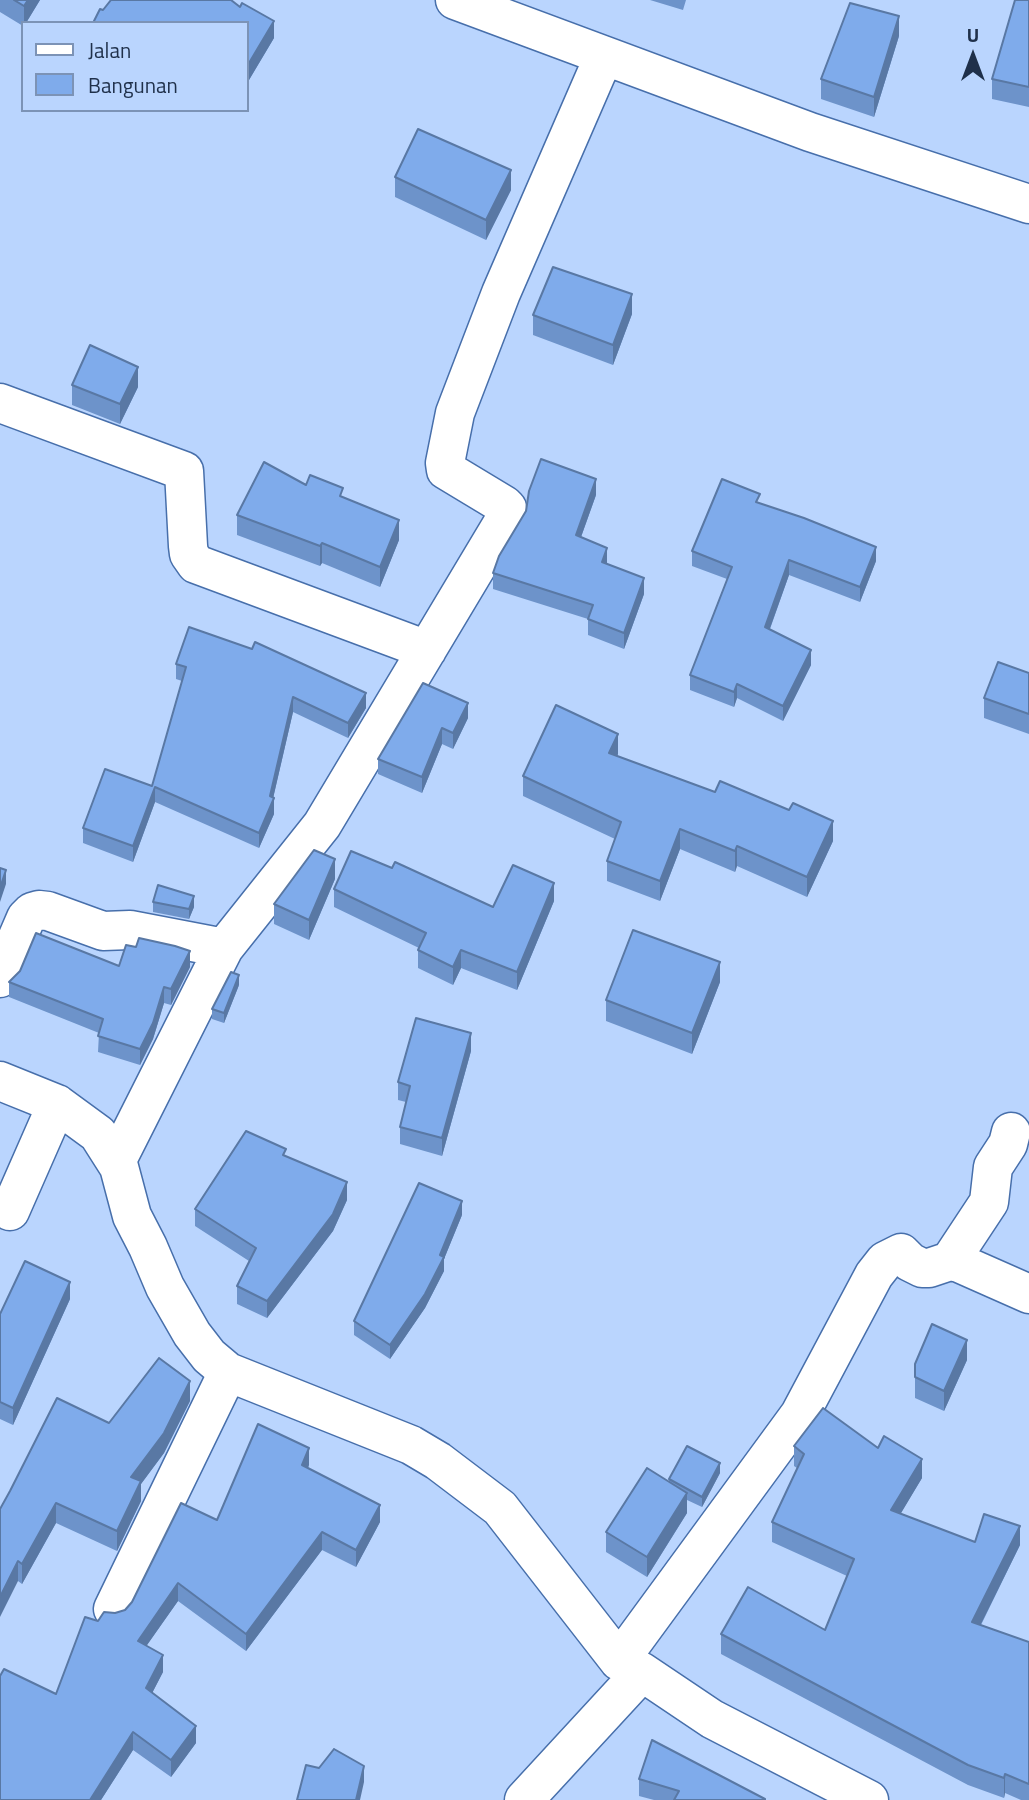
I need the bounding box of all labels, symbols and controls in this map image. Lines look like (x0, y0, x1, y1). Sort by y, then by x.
text: U (967, 20, 979, 49)
legend (21, 21, 248, 112)
north arrow (938, 21, 1008, 91)
text: Jalan (88, 34, 131, 66)
text: Bangunan (88, 69, 178, 101)

